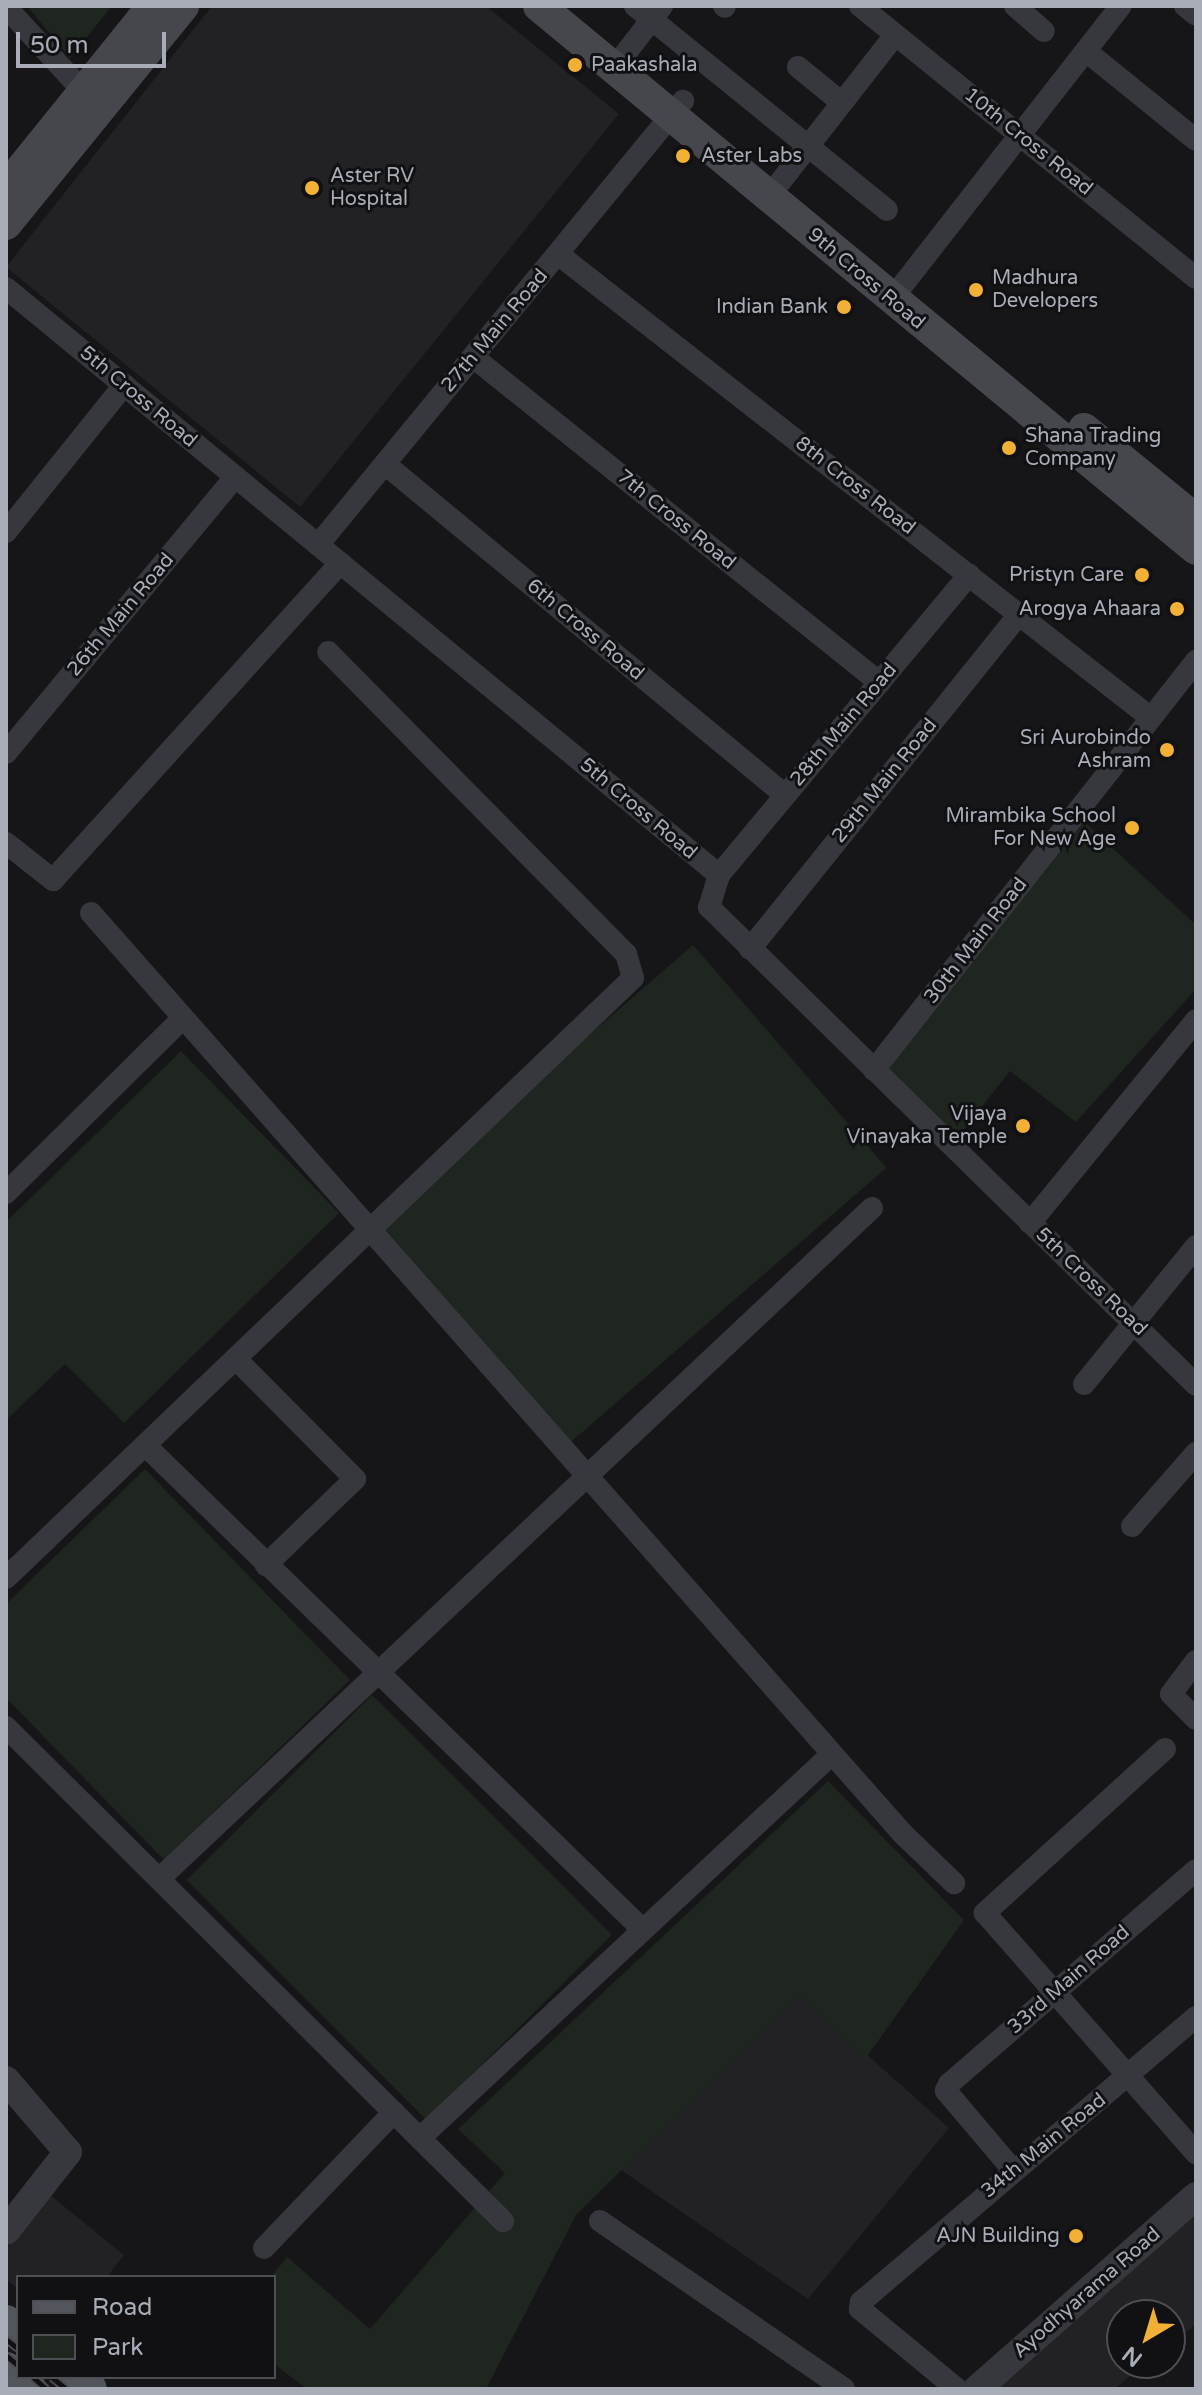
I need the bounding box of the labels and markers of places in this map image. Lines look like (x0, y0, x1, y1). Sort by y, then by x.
place label: Paakashala (591, 53, 698, 77)
marker: Paakashala (566, 56, 584, 74)
place label: Aster Labs (701, 144, 802, 168)
marker: Aster Labs (672, 145, 694, 167)
place label: Aster RV Hospital (330, 164, 414, 211)
marker: Aster RV Hospital (301, 177, 323, 199)
place label: Madhura Developers (992, 266, 1098, 313)
marker: Madhura Developers (967, 281, 985, 299)
place label: Indian Bank (716, 295, 828, 319)
marker: Indian Bank (835, 298, 853, 316)
place label: Shana Trading Company (1025, 424, 1161, 471)
marker: Shana Trading Company (1000, 439, 1018, 457)
place label: Pristyn Care (1009, 563, 1124, 587)
marker: Pristyn Care (1131, 564, 1153, 586)
place label: Arogya Ahaara (1019, 597, 1161, 621)
marker: Arogya Ahaara (1168, 600, 1186, 618)
place label: Sri Aurobindo Ashram (1020, 726, 1151, 773)
marker: Sri Aurobindo Ashram (1158, 741, 1176, 759)
place label: Mirambika School For New Age (945, 804, 1116, 851)
marker: Mirambika School For New Age (1123, 819, 1141, 837)
place label: Vijaya Vinayaka Temple (847, 1102, 1007, 1149)
marker: Vijaya Vinayaka Temple (1014, 1117, 1032, 1135)
place label: AJN Building (936, 2224, 1060, 2248)
marker: AJN Building (1067, 2227, 1085, 2245)

